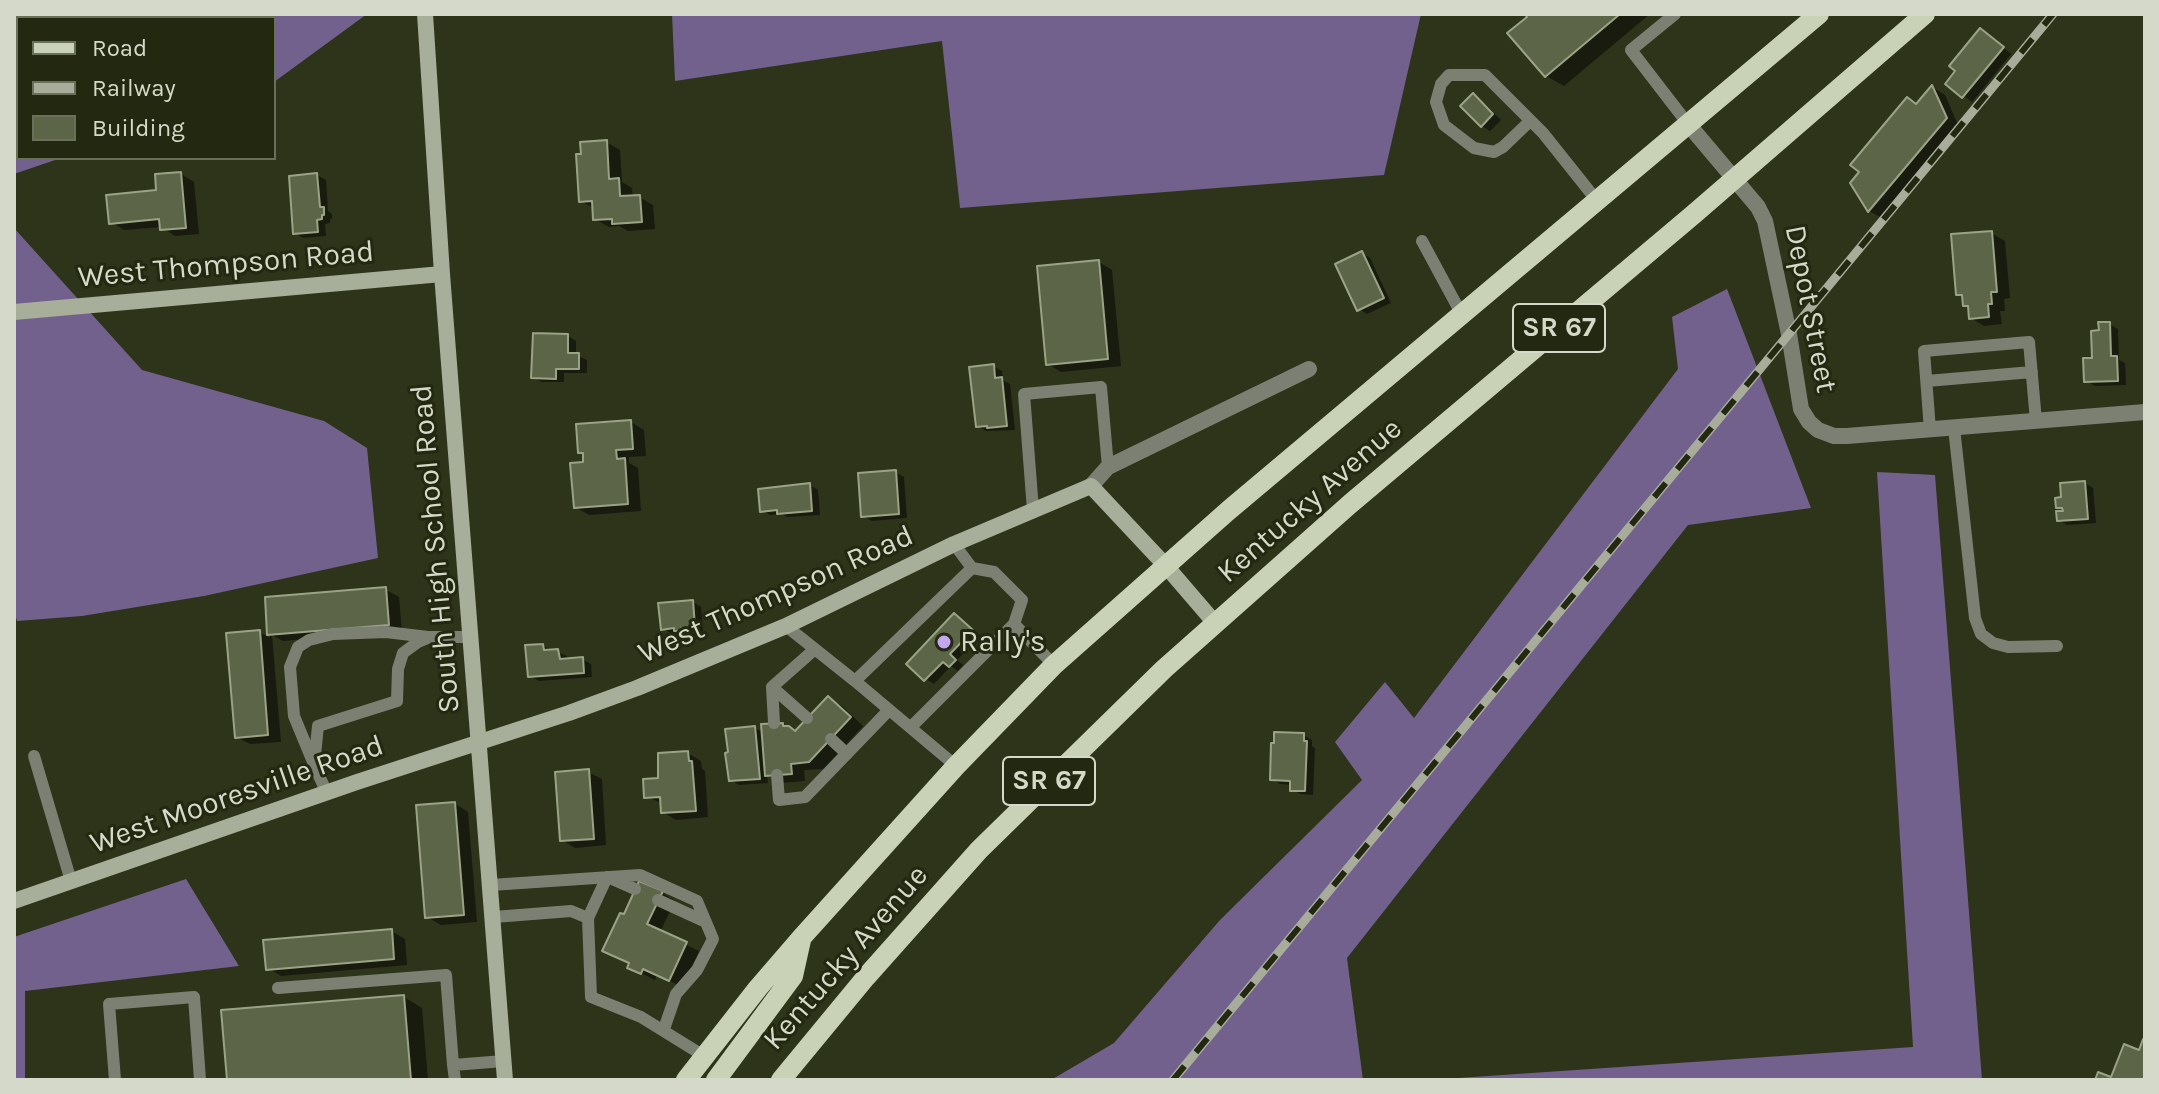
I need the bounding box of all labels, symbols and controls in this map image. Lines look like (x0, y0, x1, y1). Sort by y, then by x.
legend (16, 16, 276, 160)
text: Road (92, 34, 147, 62)
text: Railway (92, 74, 176, 102)
text: Building (92, 114, 185, 142)
street label: Depot Street (1776, 222, 1844, 396)
street label: West Thompson Road (76, 234, 376, 296)
road number: SR 67 (1513, 304, 1605, 352)
street label: South High School Road (404, 383, 468, 715)
street label: Kentucky Avenue (1210, 411, 1410, 591)
street label: West Thompson Road (633, 518, 919, 672)
place label: Rally's (960, 624, 1045, 660)
marker: Rally's (935, 633, 953, 651)
street label: West Mooresville Road (86, 728, 388, 862)
road number: SR 67 (1003, 757, 1095, 805)
street label: Kentucky Avenue (756, 858, 936, 1058)

